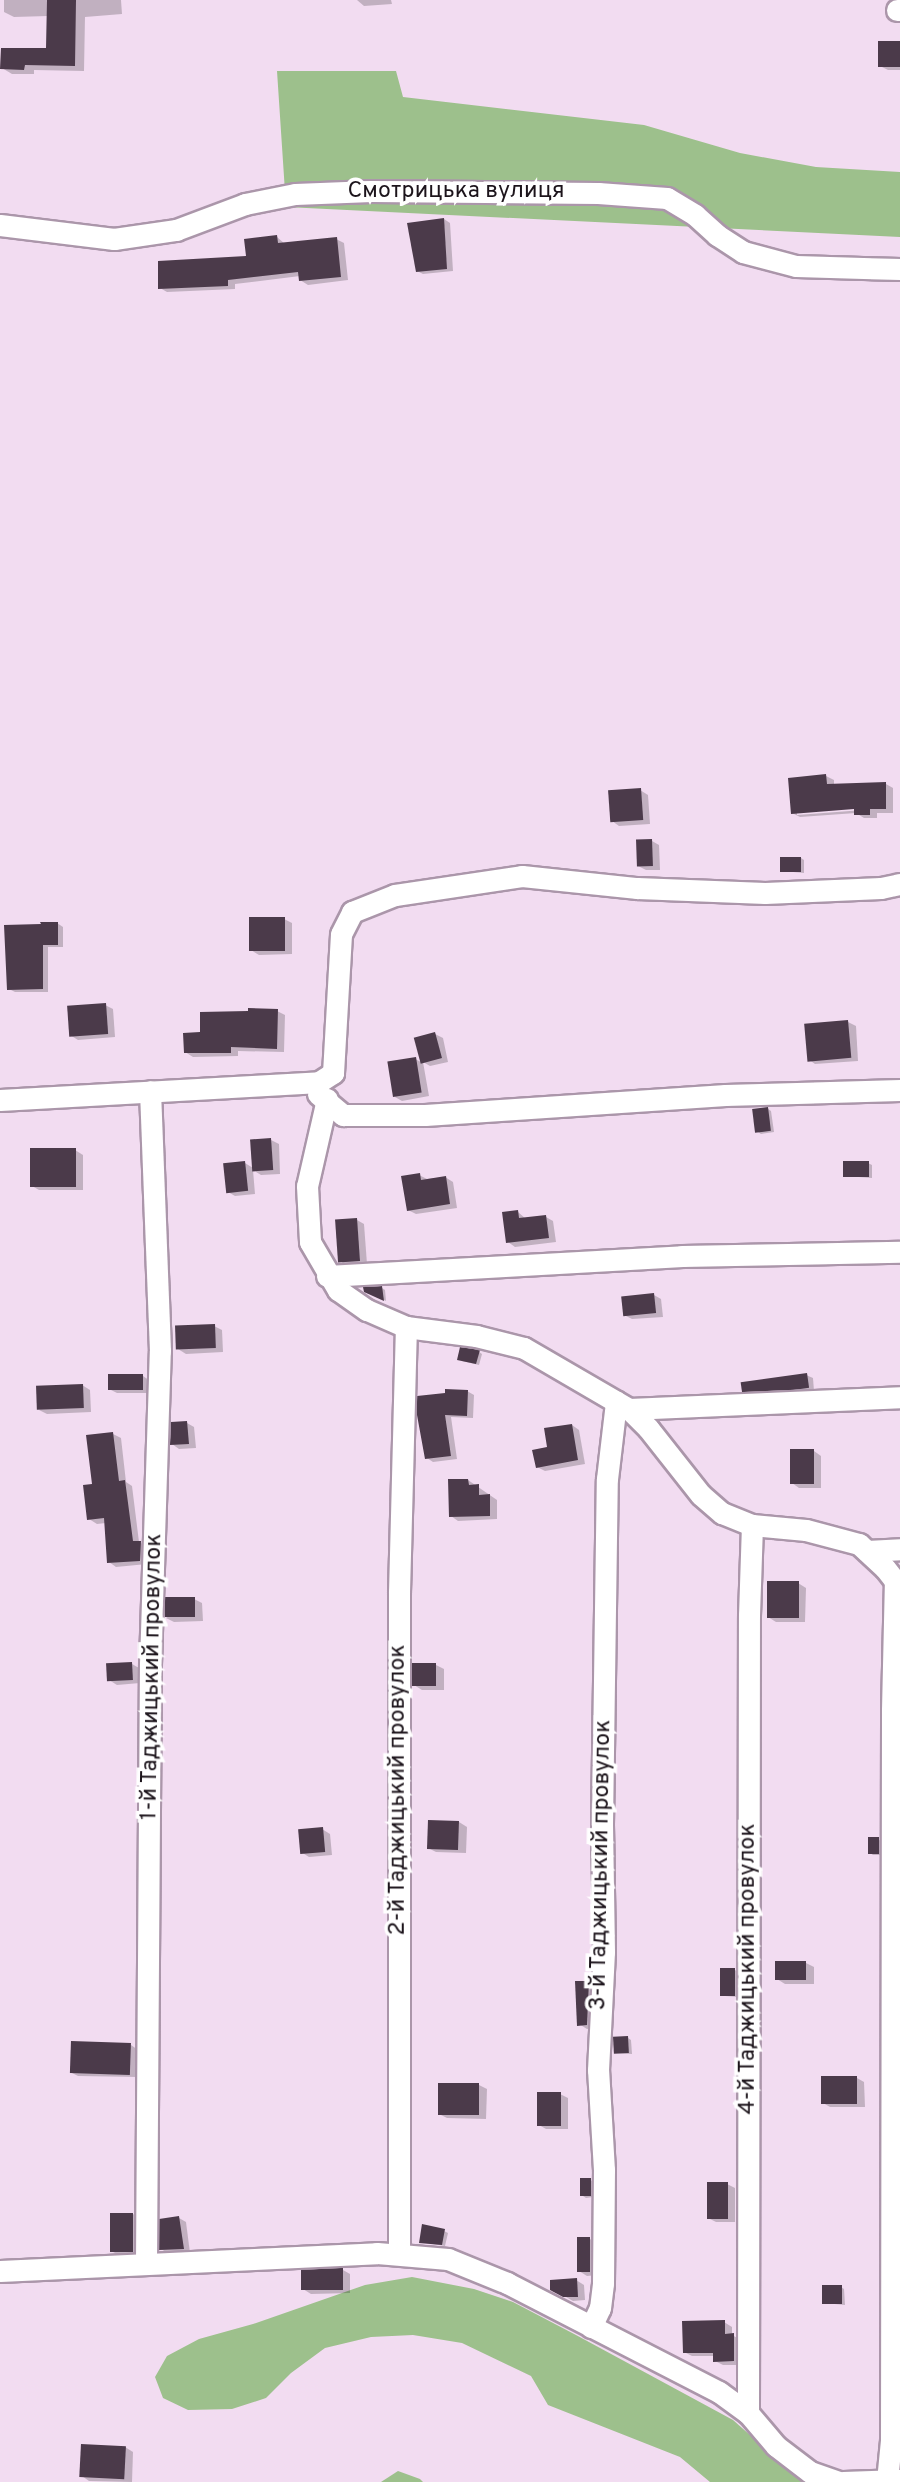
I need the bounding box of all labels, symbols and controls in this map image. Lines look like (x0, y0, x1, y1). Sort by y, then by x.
street label: Смотрицька вулиця (347, 178, 565, 206)
street label: 1-й Таджицький провулок (137, 1533, 169, 1821)
street label: 2-й Таджицький провулок (385, 1644, 413, 1936)
street label: 3-й Таджицький провулок (586, 1719, 618, 2011)
street label: 4-й Таджицький провулок (735, 1823, 763, 2115)

